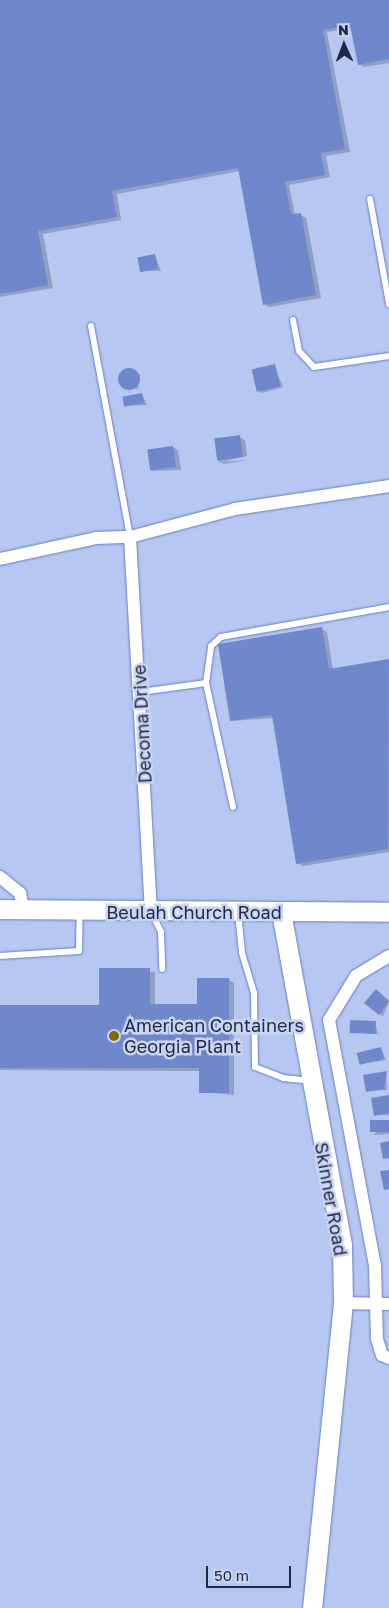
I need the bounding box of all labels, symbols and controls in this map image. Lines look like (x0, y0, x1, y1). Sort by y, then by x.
north arrow (319, 20, 369, 70)
text: N (338, 21, 349, 38)
street label: Decoma Drive (128, 664, 156, 784)
street label: Beulah Church Road (106, 901, 282, 923)
place label: American Containers Georgia Plant (124, 1015, 304, 1058)
marker: American Containers Georgia Plant (108, 1030, 120, 1042)
street label: Skinner Road (310, 1141, 352, 1257)
scale bar (209, 1556, 294, 1588)
text: 50 m (214, 1566, 249, 1584)

